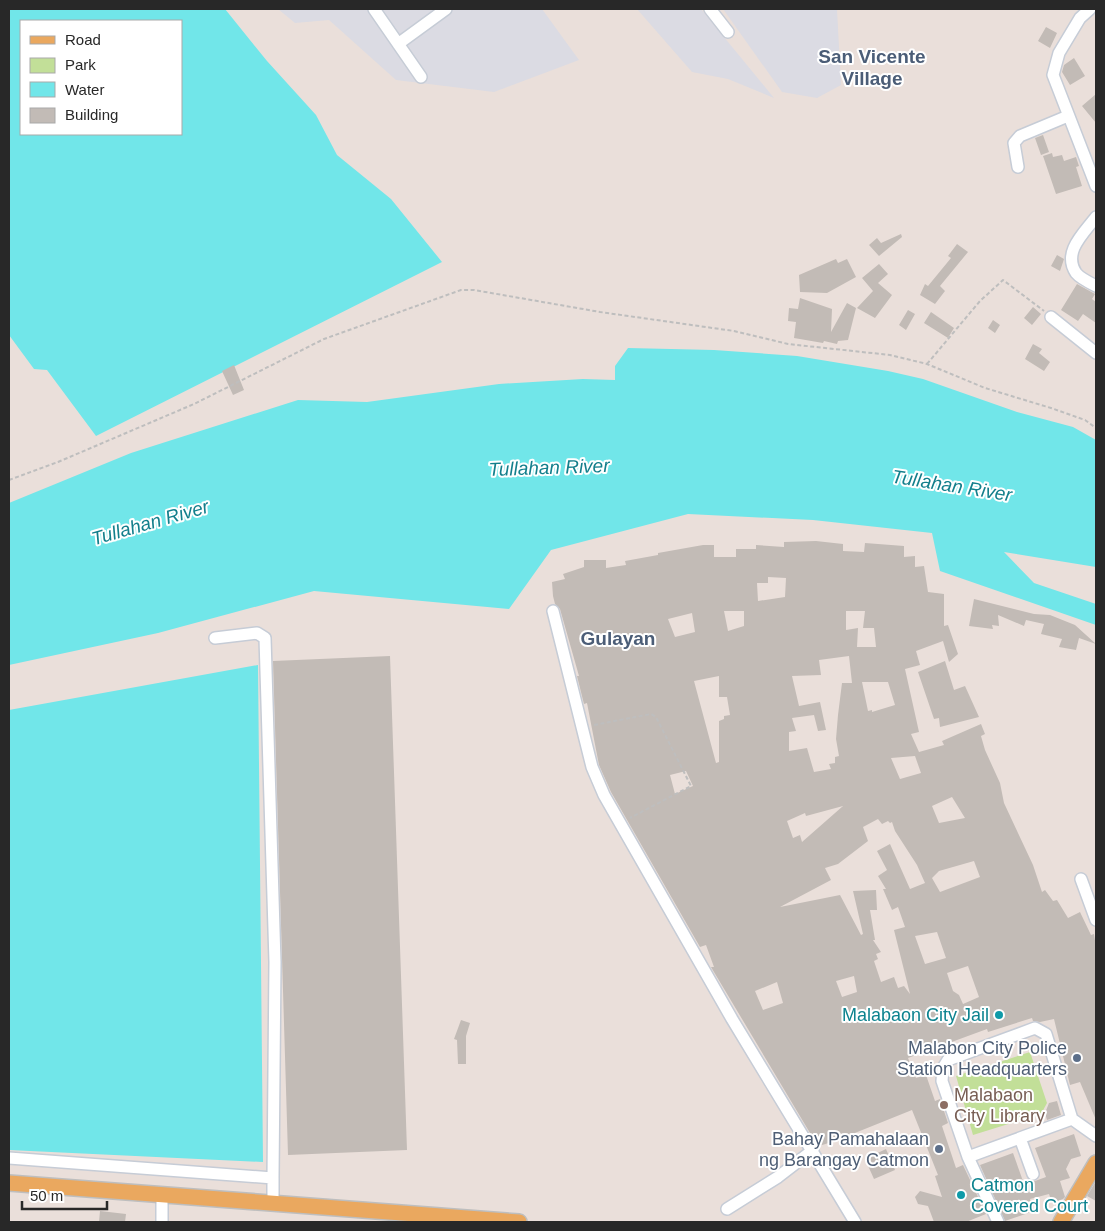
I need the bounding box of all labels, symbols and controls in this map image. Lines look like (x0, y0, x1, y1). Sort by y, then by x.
legend (20, 20, 182, 135)
text: Road (65, 31, 101, 48)
district label: San Vicente Village (818, 46, 926, 89)
text: Park (65, 56, 96, 73)
text: Water (65, 81, 104, 98)
text: Building (65, 106, 118, 123)
water label: Tullahan River (488, 455, 611, 480)
water label: Tullahan River (890, 466, 1014, 505)
water label: Tullahan River (89, 496, 212, 549)
district label: Gulayan (581, 628, 655, 649)
place label: Malabaon City Jail (842, 1005, 989, 1025)
marker: Malabaon City Jail (993, 1009, 1005, 1021)
place label: Malabon City Police Station Headquarters (897, 1038, 1067, 1079)
marker: Malabon City Police Station Headquarters (1071, 1052, 1083, 1064)
place label: Malabaon City Library (954, 1085, 1045, 1126)
marker: Malabaon City Library (938, 1099, 950, 1111)
place label: Bahay Pamahalaan ng Barangay Catmon (759, 1129, 929, 1170)
marker: Bahay Pamahalaan ng Barangay Catmon (933, 1143, 945, 1155)
place label: Catmon Covered Court (971, 1175, 1088, 1216)
scale bar (22, 1178, 108, 1210)
text: 50 m (30, 1187, 63, 1204)
marker: Catmon Covered Court (955, 1189, 967, 1201)

